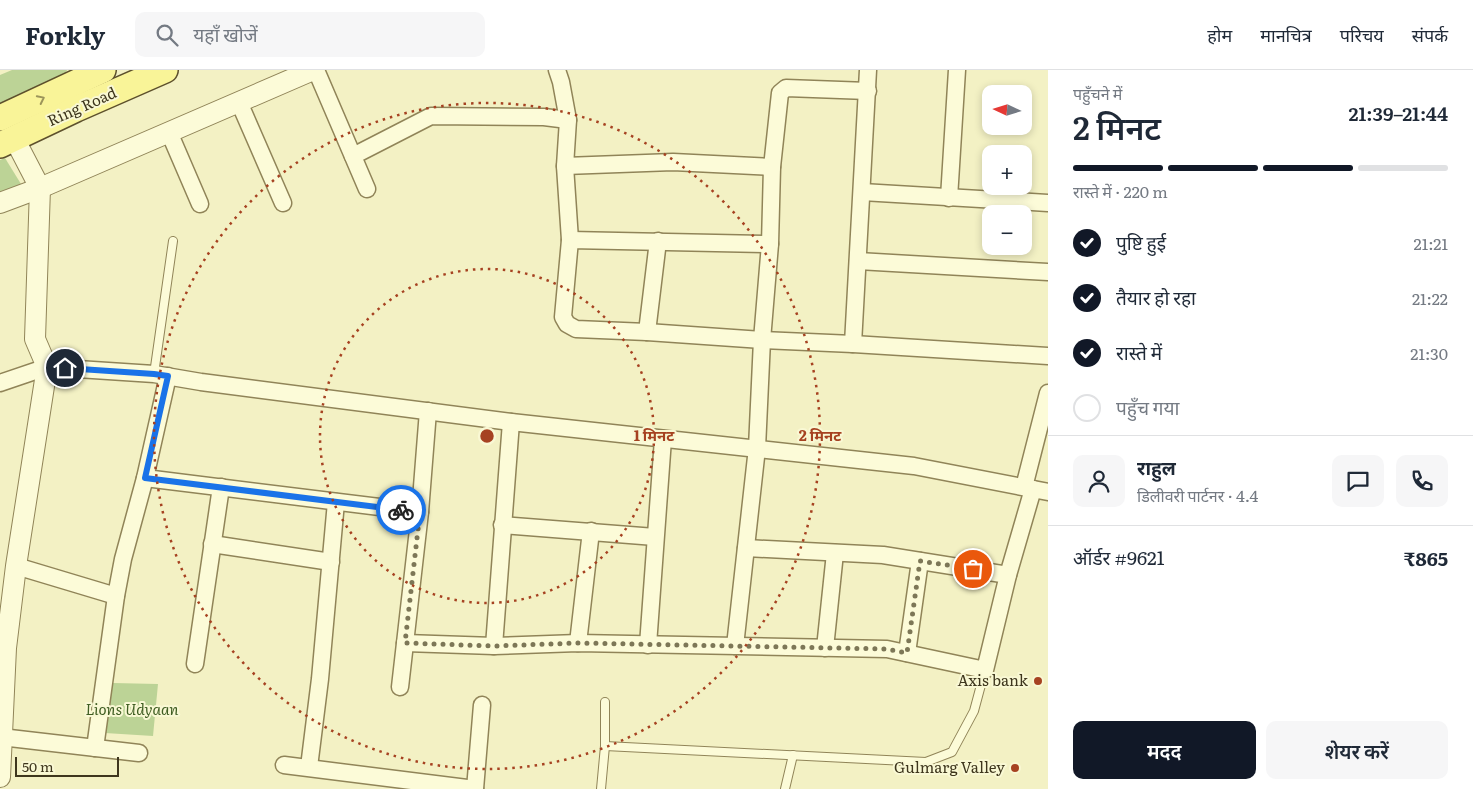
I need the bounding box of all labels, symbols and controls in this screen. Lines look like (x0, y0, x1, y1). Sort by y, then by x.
search box (135, 12, 485, 57)
text: Forkly (25, 17, 105, 52)
text: यहाँ खोजें (193, 20, 258, 48)
icon: search (153, 21, 181, 49)
text: होम (1207, 21, 1232, 48)
text: मानचित्र (1260, 21, 1312, 48)
text: परिचय (1340, 21, 1384, 48)
text: संपर्क (1412, 21, 1448, 48)
street label: Ring Road (43, 80, 120, 131)
text: पहुँचने में (1073, 81, 1122, 105)
north arrow (982, 85, 1032, 135)
map controls (982, 85, 1032, 255)
one-way arrow (36, 95, 45, 105)
text: 21:39–21:44 (1349, 99, 1448, 127)
text: 2 मिनट (1073, 102, 1161, 150)
button: + (982, 145, 1032, 195)
text: रास्ते में · 220 m (1073, 179, 1168, 203)
button: − (982, 205, 1032, 255)
text: पुष्टि हुई (1116, 228, 1166, 256)
icon: check (1073, 229, 1101, 257)
text: 21:21 (1414, 231, 1448, 255)
text: तैयार हो रहा (1116, 283, 1196, 311)
icon: check (1073, 284, 1101, 312)
text: 21:22 (1412, 286, 1448, 310)
text: रास्ते में (1116, 338, 1162, 366)
icon: check (1073, 339, 1101, 367)
text: 21:30 (1410, 341, 1448, 365)
pin (44, 347, 86, 389)
icon: home (51, 354, 79, 382)
text: पहुँच गया (1116, 393, 1179, 421)
text: 1 मिनट (634, 423, 675, 446)
text: 2 मिनट (799, 423, 842, 446)
centre of rings (478, 427, 496, 445)
text: राहुल (1137, 453, 1176, 481)
button: person (1073, 455, 1125, 507)
button: chat (1332, 455, 1384, 507)
button: phone (1396, 455, 1448, 507)
text: डिलीवरी पार्टनर · 4.4 (1137, 483, 1258, 507)
courier (376, 485, 426, 535)
icon: bike (387, 496, 415, 524)
text: ऑर्डर #9621 (1073, 543, 1165, 571)
text: ₹865 (1404, 544, 1448, 572)
pin (952, 548, 994, 590)
icon: bag (959, 555, 987, 583)
place label: Axis bank (958, 668, 1029, 691)
marker: Axis bank (1032, 675, 1044, 687)
park label: Lions Udyaan (85, 697, 179, 720)
button: मदद (1073, 721, 1256, 779)
button: शेयर करें (1266, 721, 1448, 779)
scale bar (15, 754, 119, 777)
place label: Gulmarg Valley (894, 755, 1005, 778)
text: 50 m (22, 756, 54, 776)
marker: Gulmarg Valley (1009, 762, 1021, 774)

